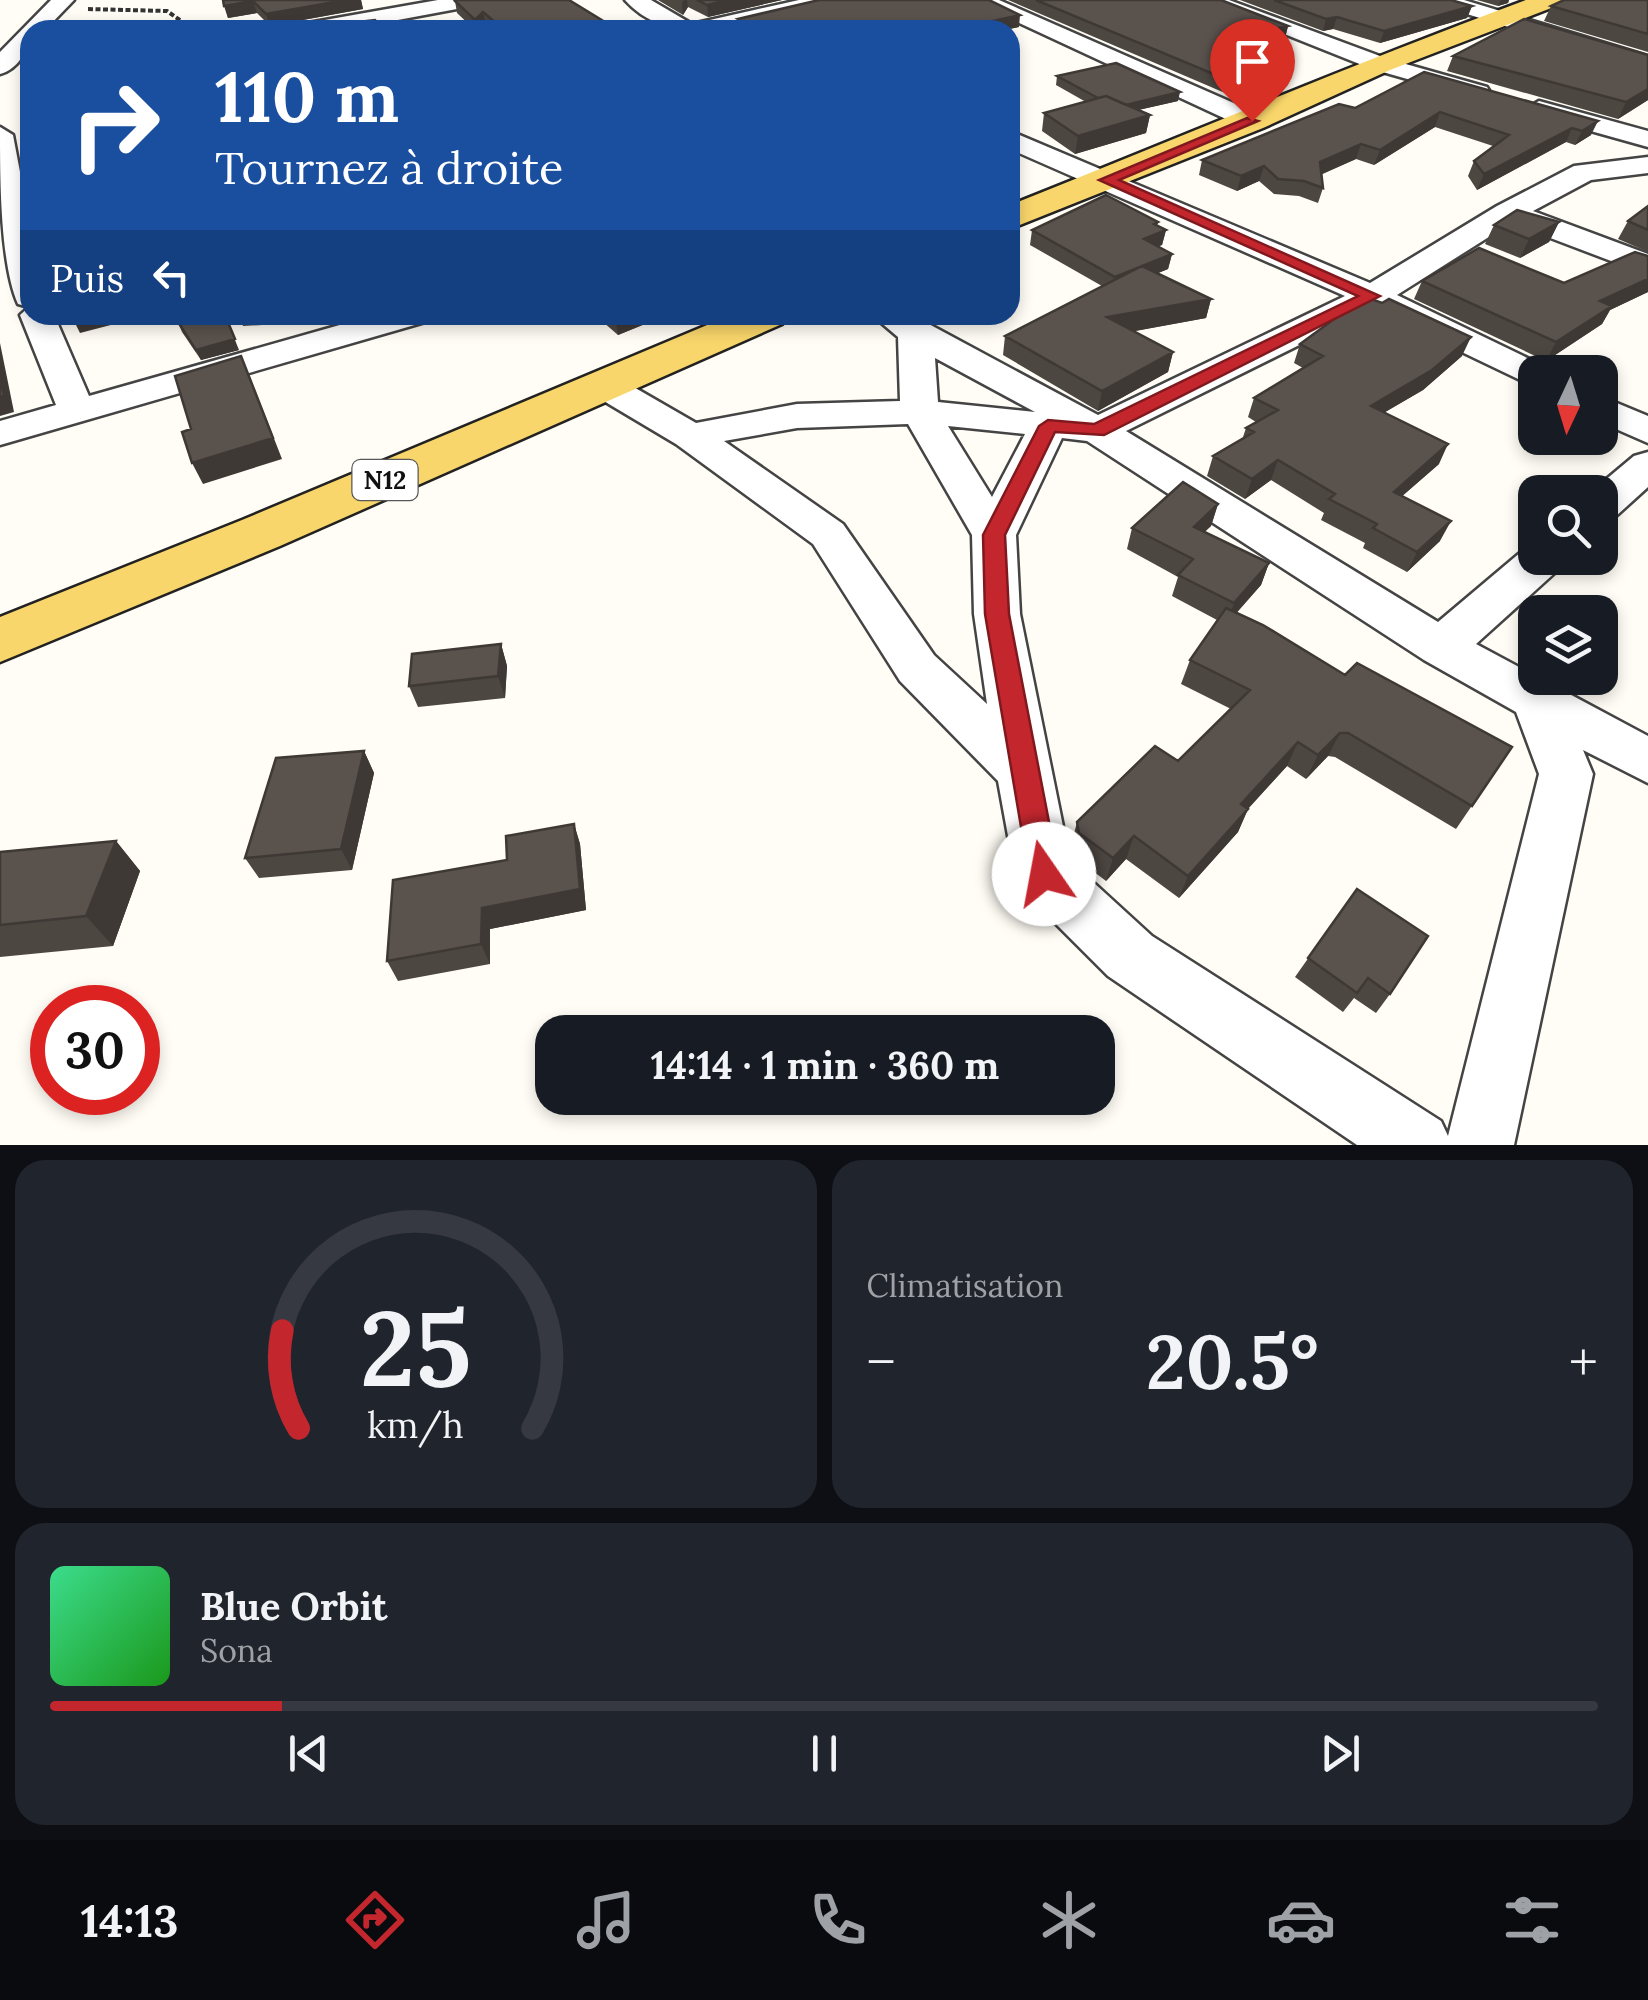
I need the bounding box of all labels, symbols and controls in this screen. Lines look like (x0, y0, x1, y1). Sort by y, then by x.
pin (1210, 19, 1295, 122)
icon: arrive (1225, 34, 1280, 89)
text: 110 m (215, 52, 399, 141)
icon: right (50, 60, 180, 190)
text: Tournez à droite (215, 139, 563, 196)
icon: left (144, 250, 199, 305)
text: Puis (50, 254, 124, 302)
north arrow (1518, 355, 1618, 455)
map controls (1518, 355, 1618, 695)
road number: N12 (352, 460, 418, 500)
button: search (1518, 475, 1618, 575)
button: layers (1518, 595, 1618, 695)
position arrow (992, 822, 1096, 926)
speed limit sign: 30 (30, 985, 160, 1115)
text: 14:14 · 1 min · 360 m (651, 1041, 999, 1089)
text: Climatisation (867, 1265, 1063, 1306)
text: 25 (360, 1281, 472, 1414)
text: 20.5° (1146, 1314, 1319, 1410)
text: − (867, 1327, 896, 1397)
text: + (1569, 1327, 1598, 1397)
text: km/h (367, 1402, 464, 1448)
text: Blue Orbit (200, 1582, 387, 1630)
text: Sona (200, 1630, 273, 1671)
icon: previous (281, 1726, 336, 1781)
icon: pause (797, 1726, 852, 1781)
icon: next (1313, 1726, 1368, 1781)
icon: directions (340, 1885, 410, 1955)
icon: music (571, 1885, 641, 1955)
icon: phone (803, 1885, 873, 1955)
icon: climate (1034, 1885, 1104, 1955)
icon: car (1266, 1885, 1336, 1955)
icon: filters (1497, 1885, 1567, 1955)
text: 14:13 (81, 1892, 178, 1949)

